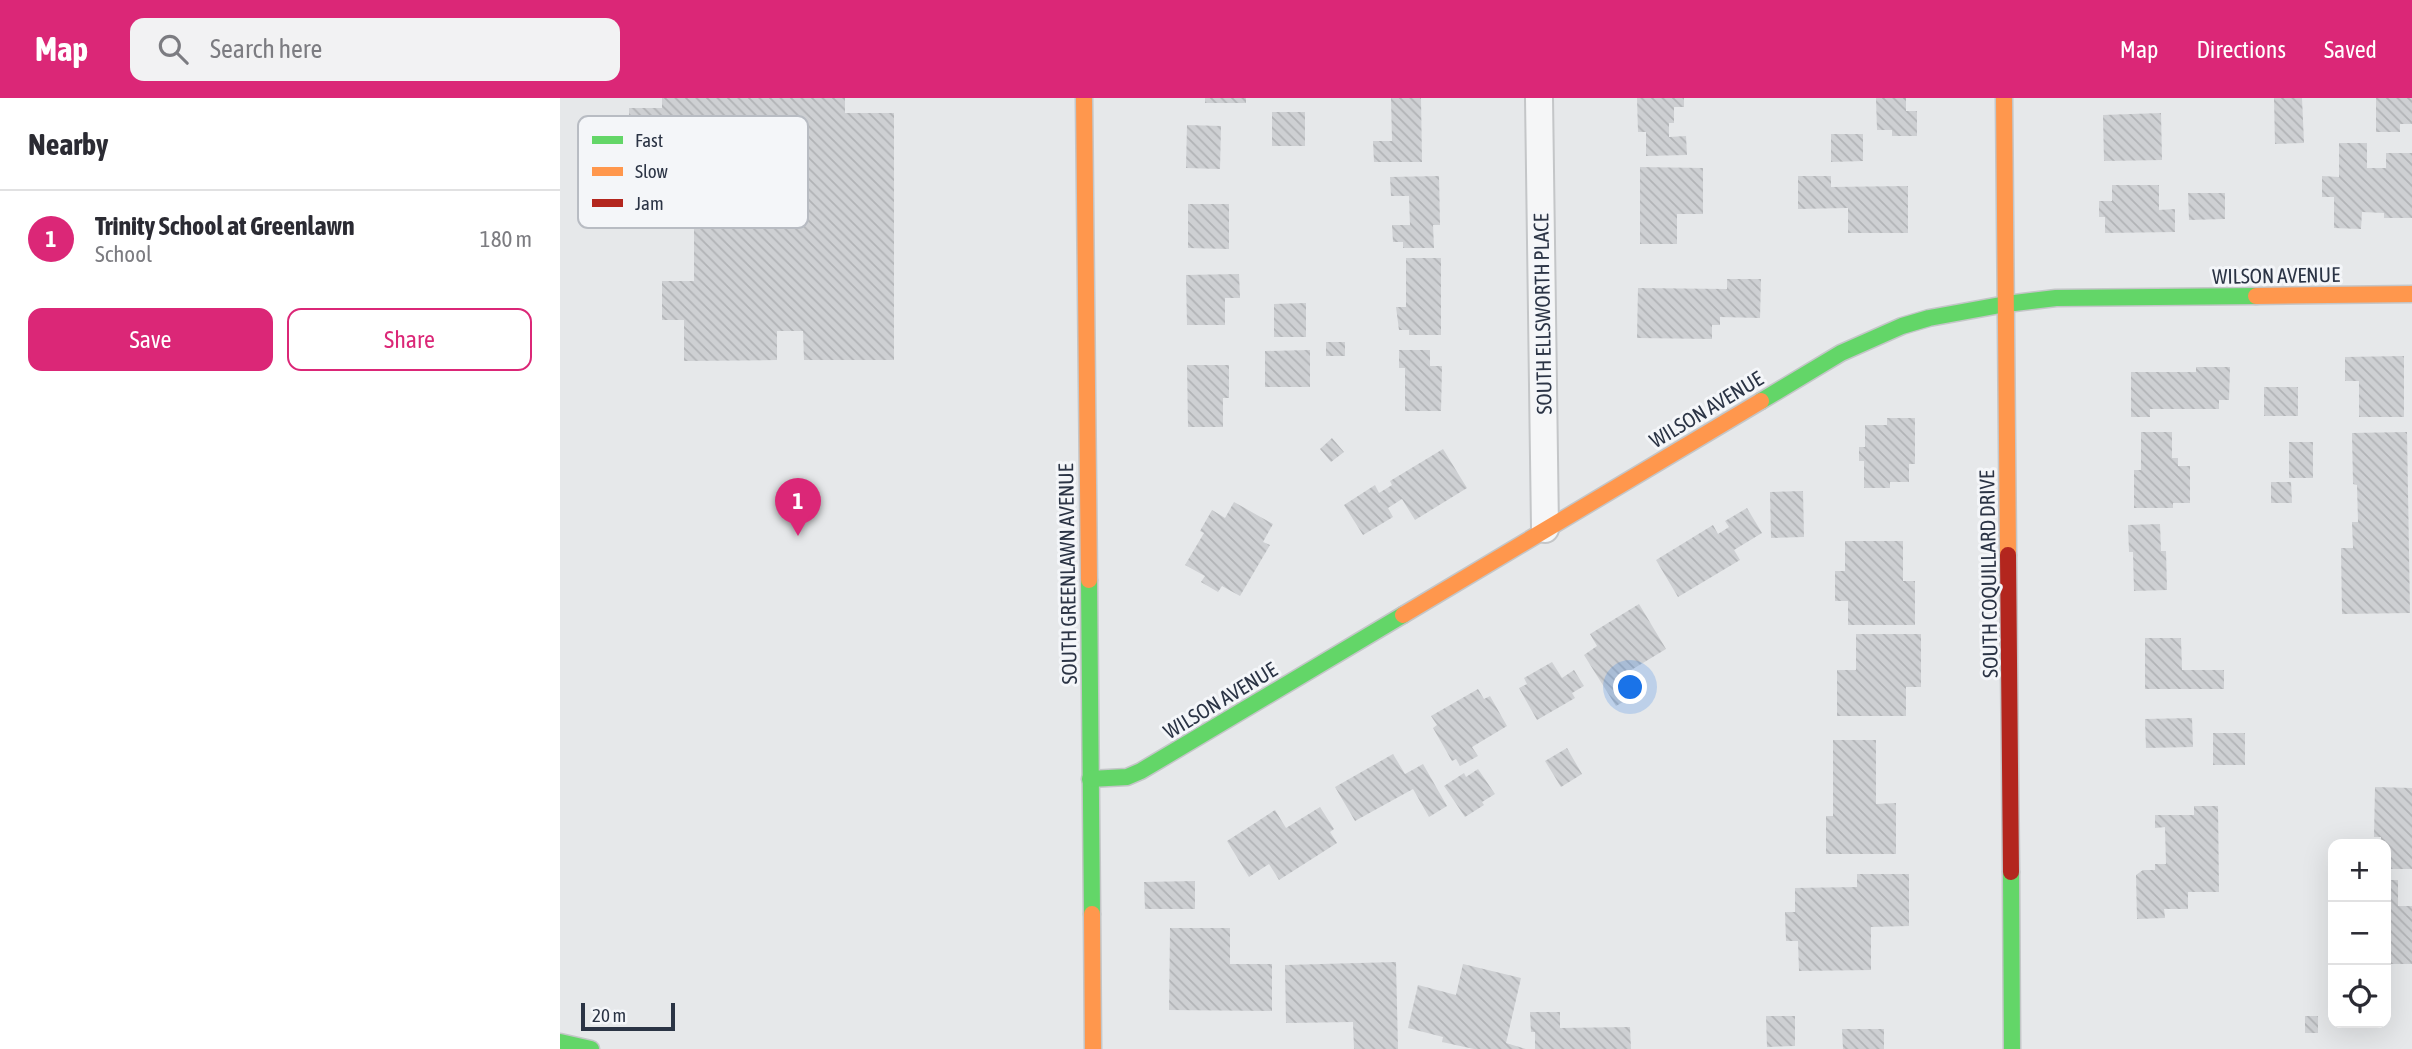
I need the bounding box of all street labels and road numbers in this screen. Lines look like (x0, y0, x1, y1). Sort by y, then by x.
street label: SOUTH ELLSWORTH PLACE (1528, 213, 1556, 415)
street label: WILSON AVENUE (2212, 262, 2340, 288)
street label: WILSON AVENUE (1645, 366, 1767, 452)
street label: SOUTH GREENLAWN AVENUE (1053, 463, 1081, 685)
street label: SOUTH COQUILLARD DRIVE (1974, 470, 2002, 678)
street label: WILSON AVENUE (1159, 657, 1281, 743)

